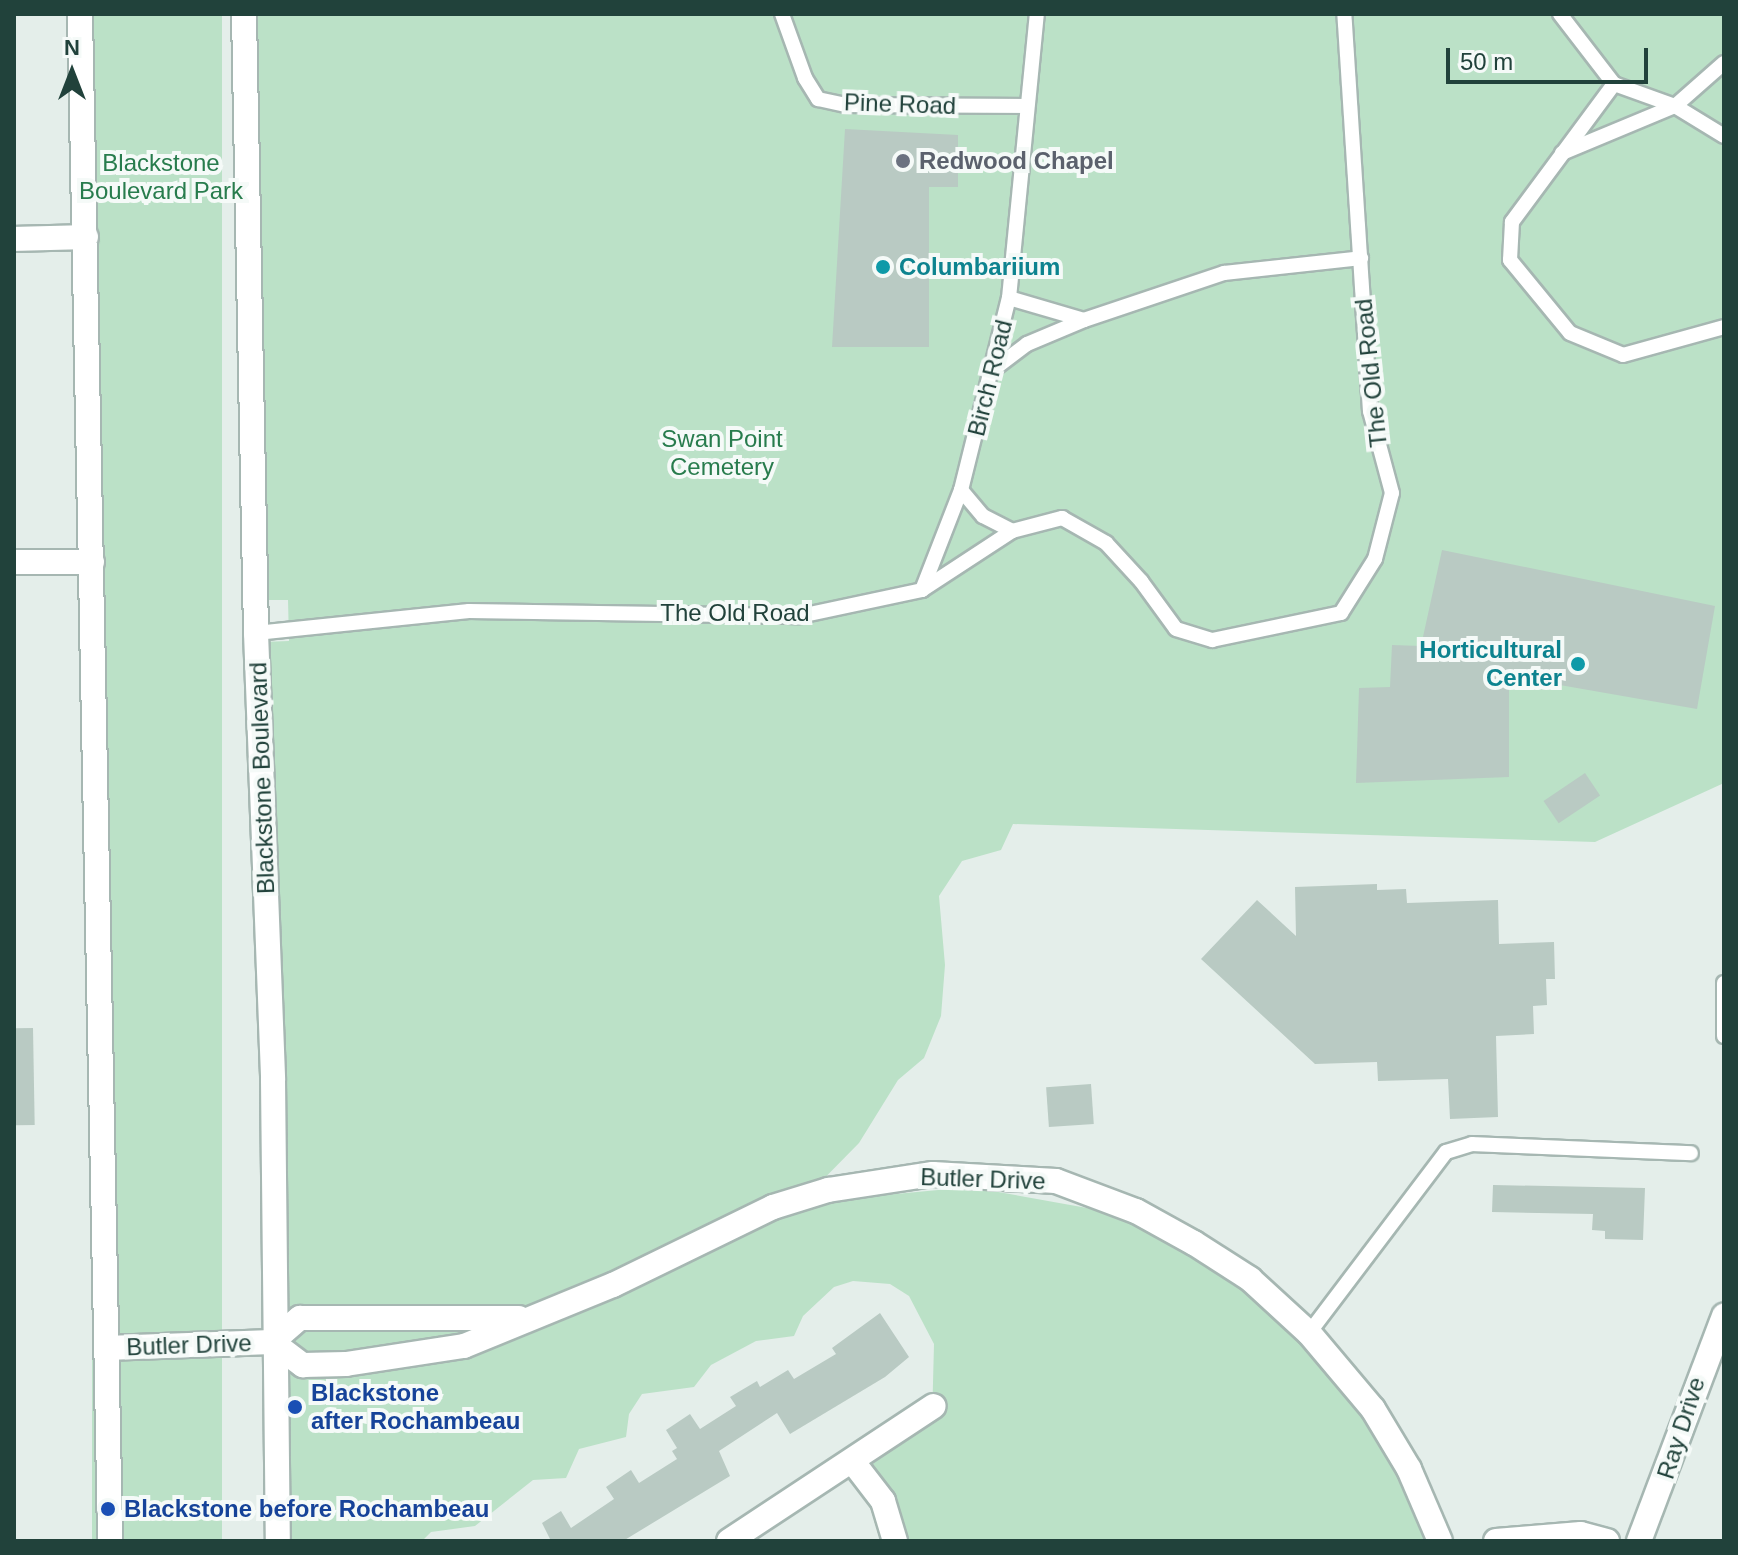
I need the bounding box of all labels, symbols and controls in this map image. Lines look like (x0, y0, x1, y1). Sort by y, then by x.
north arrow (32, 32, 112, 112)
scale bar (1450, 32, 1652, 82)
text: N (64, 35, 80, 60)
text: 50 m (1460, 48, 1513, 75)
street label: Pine Road (843, 88, 957, 120)
place label: Redwood Chapel (919, 147, 1114, 175)
park label: Blackstone Boulevard Park (79, 149, 243, 205)
marker: Redwood Chapel (894, 152, 912, 170)
place label: Columbariium (899, 253, 1060, 281)
marker: Columbariium (874, 258, 892, 276)
street label: The Old Road (1349, 297, 1393, 449)
street label: Birch Road (962, 317, 1018, 439)
park label: Swan Point Cemetery (661, 425, 783, 481)
street label: The Old Road (660, 599, 810, 627)
place label: Horticultural Center (1419, 636, 1562, 692)
marker: Horticultural Center (1569, 655, 1587, 673)
street label: Blackstone Boulevard (244, 661, 280, 895)
street label: Butler Drive (920, 1162, 1046, 1196)
street label: Butler Drive (126, 1328, 252, 1362)
street label: Ray Drive (1651, 1373, 1711, 1483)
place label: Blackstone after Rochambeau (311, 1379, 520, 1435)
marker: Blackstone after Rochambeau (286, 1398, 304, 1416)
place label: Blackstone before Rochambeau (124, 1495, 489, 1523)
marker: Blackstone before Rochambeau (99, 1500, 117, 1518)

